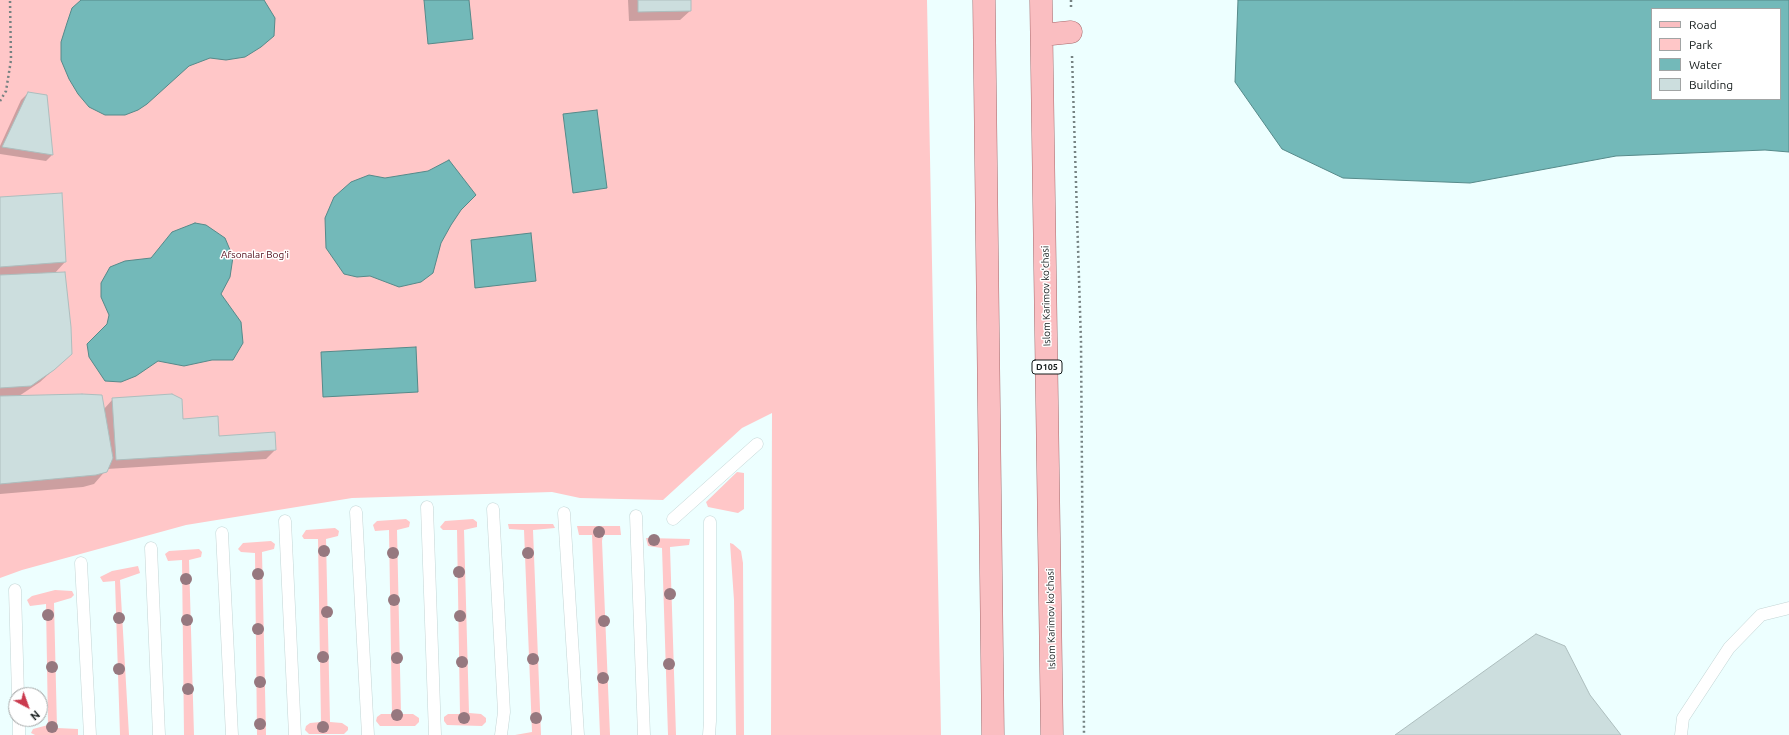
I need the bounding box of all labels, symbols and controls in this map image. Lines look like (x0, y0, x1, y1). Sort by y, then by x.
legend (1651, 8, 1781, 100)
text: Road (1689, 18, 1717, 31)
text: Park (1689, 38, 1713, 51)
text: Water (1689, 58, 1722, 71)
text: Building (1689, 78, 1733, 91)
street label: Islom Karimov koʻchasi (1039, 246, 1053, 346)
park label: Afsonalar Bog'i (221, 249, 289, 261)
road number: D105 (1032, 360, 1062, 374)
street label: Islom Karimov koʻchasi (1044, 569, 1058, 669)
north arrow (8, 687, 48, 727)
text: N (28, 708, 42, 723)

